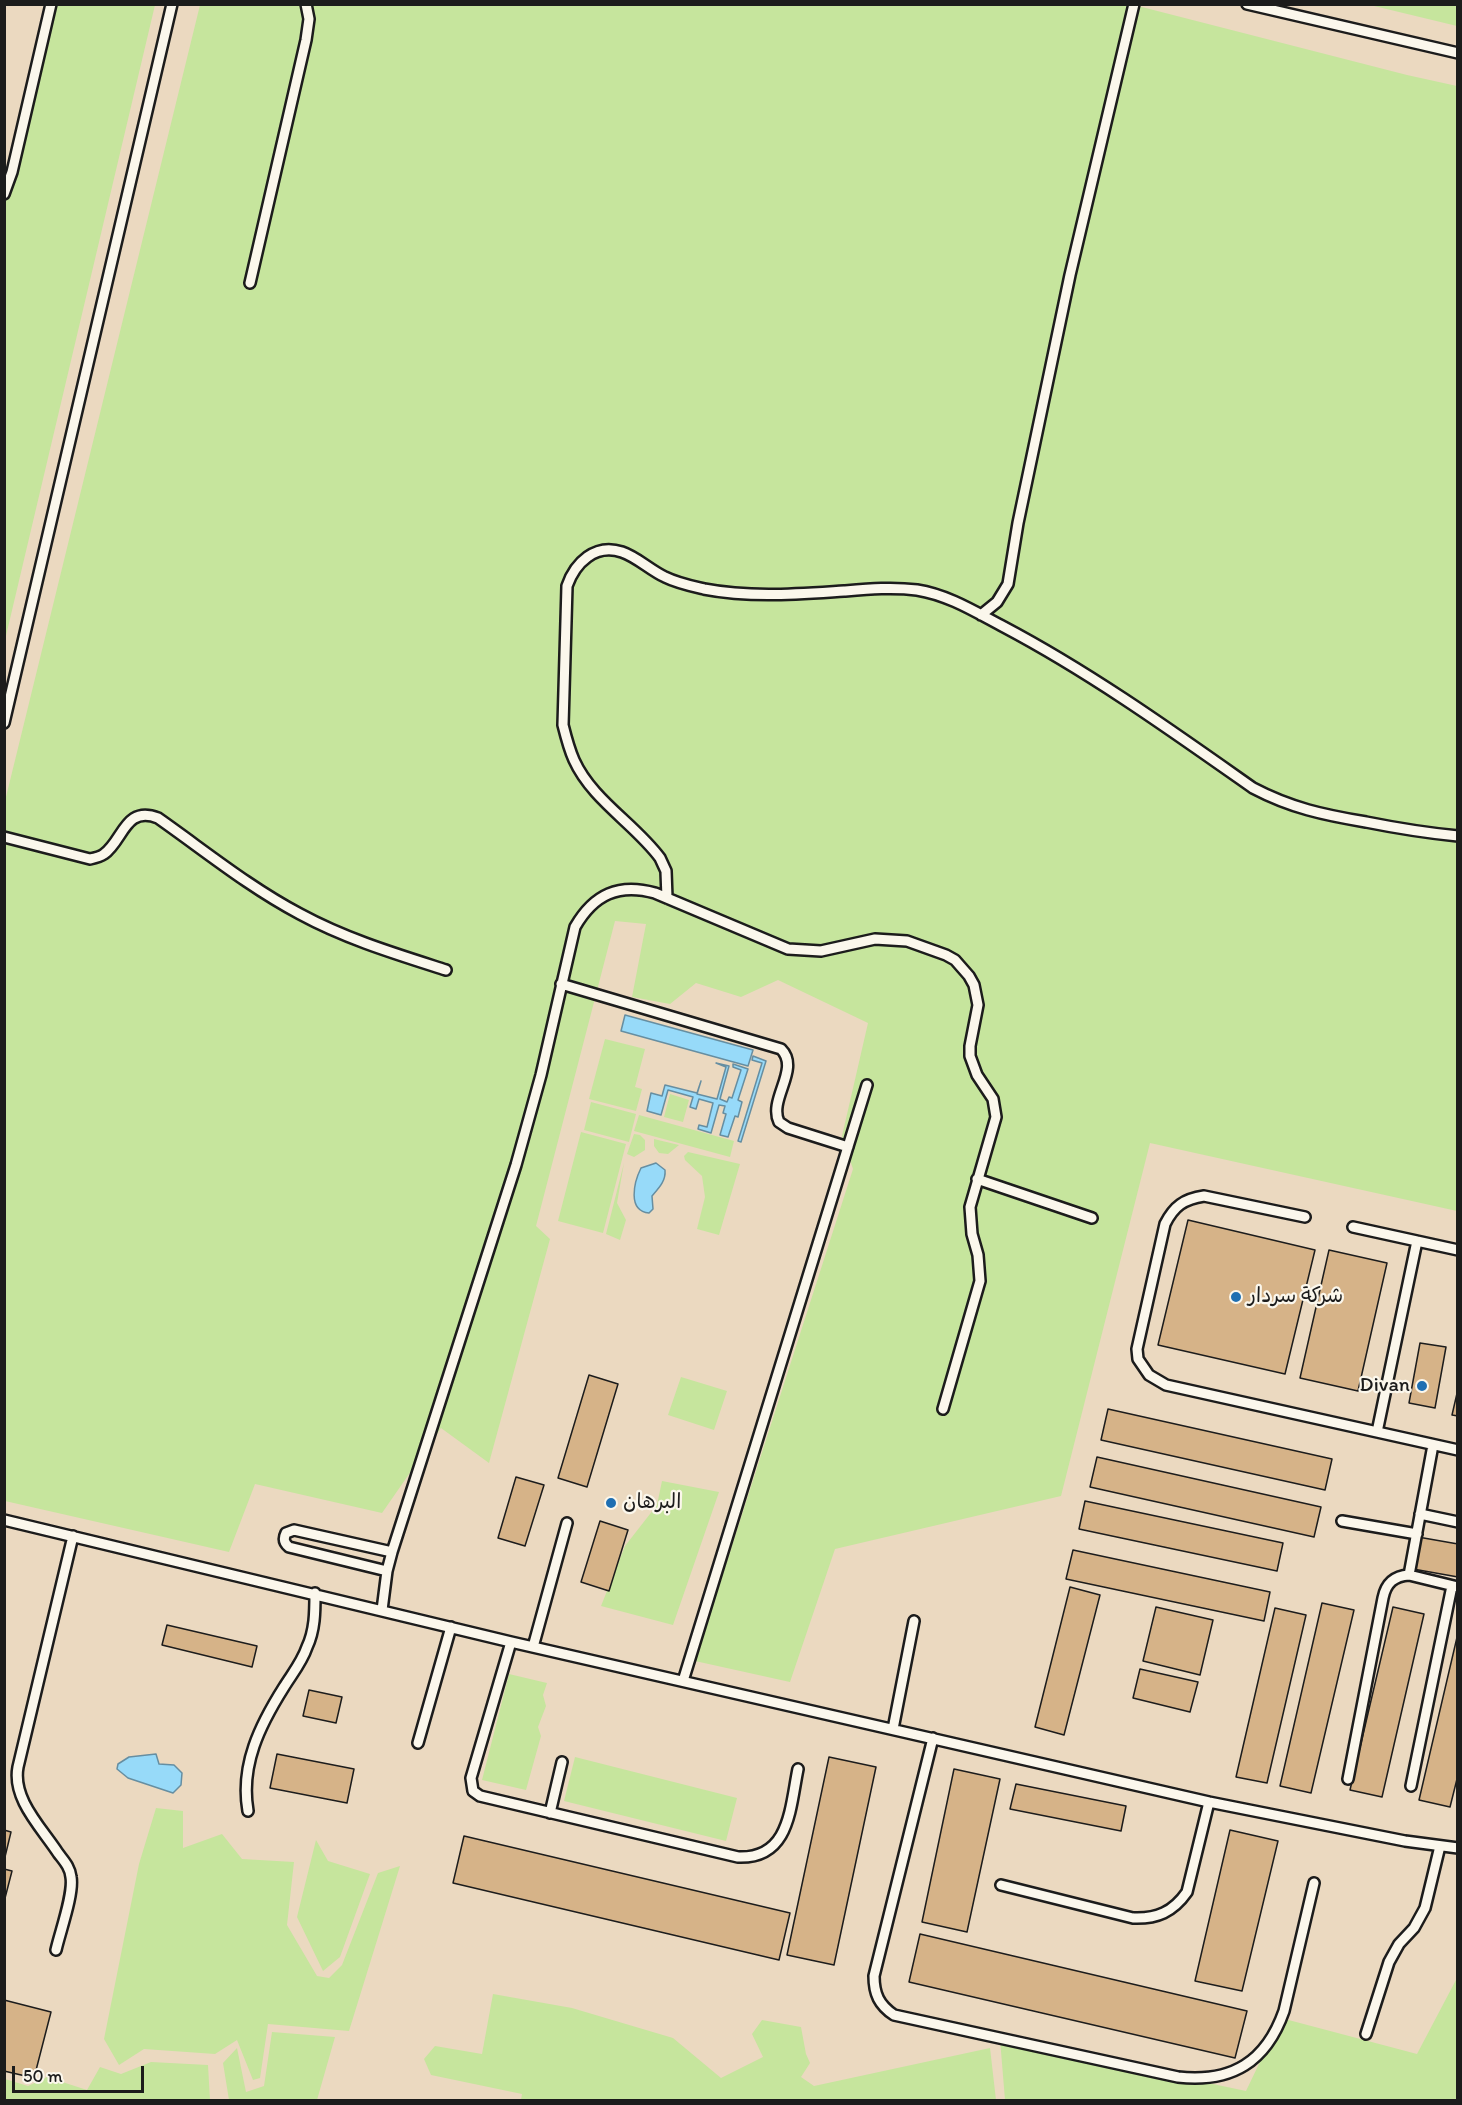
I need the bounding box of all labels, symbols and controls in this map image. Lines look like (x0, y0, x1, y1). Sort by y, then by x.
place label: شركة سردار (1248, 1284, 1343, 1310)
marker: شركة سردار (1229, 1290, 1243, 1304)
place label: Divan (1359, 1373, 1410, 1399)
marker: Divan (1415, 1379, 1429, 1393)
place label: البرهان (623, 1490, 681, 1516)
marker: البرهان (604, 1496, 618, 1510)
scale bar (15, 2054, 147, 2092)
text: 50 m (23, 2065, 63, 2087)

